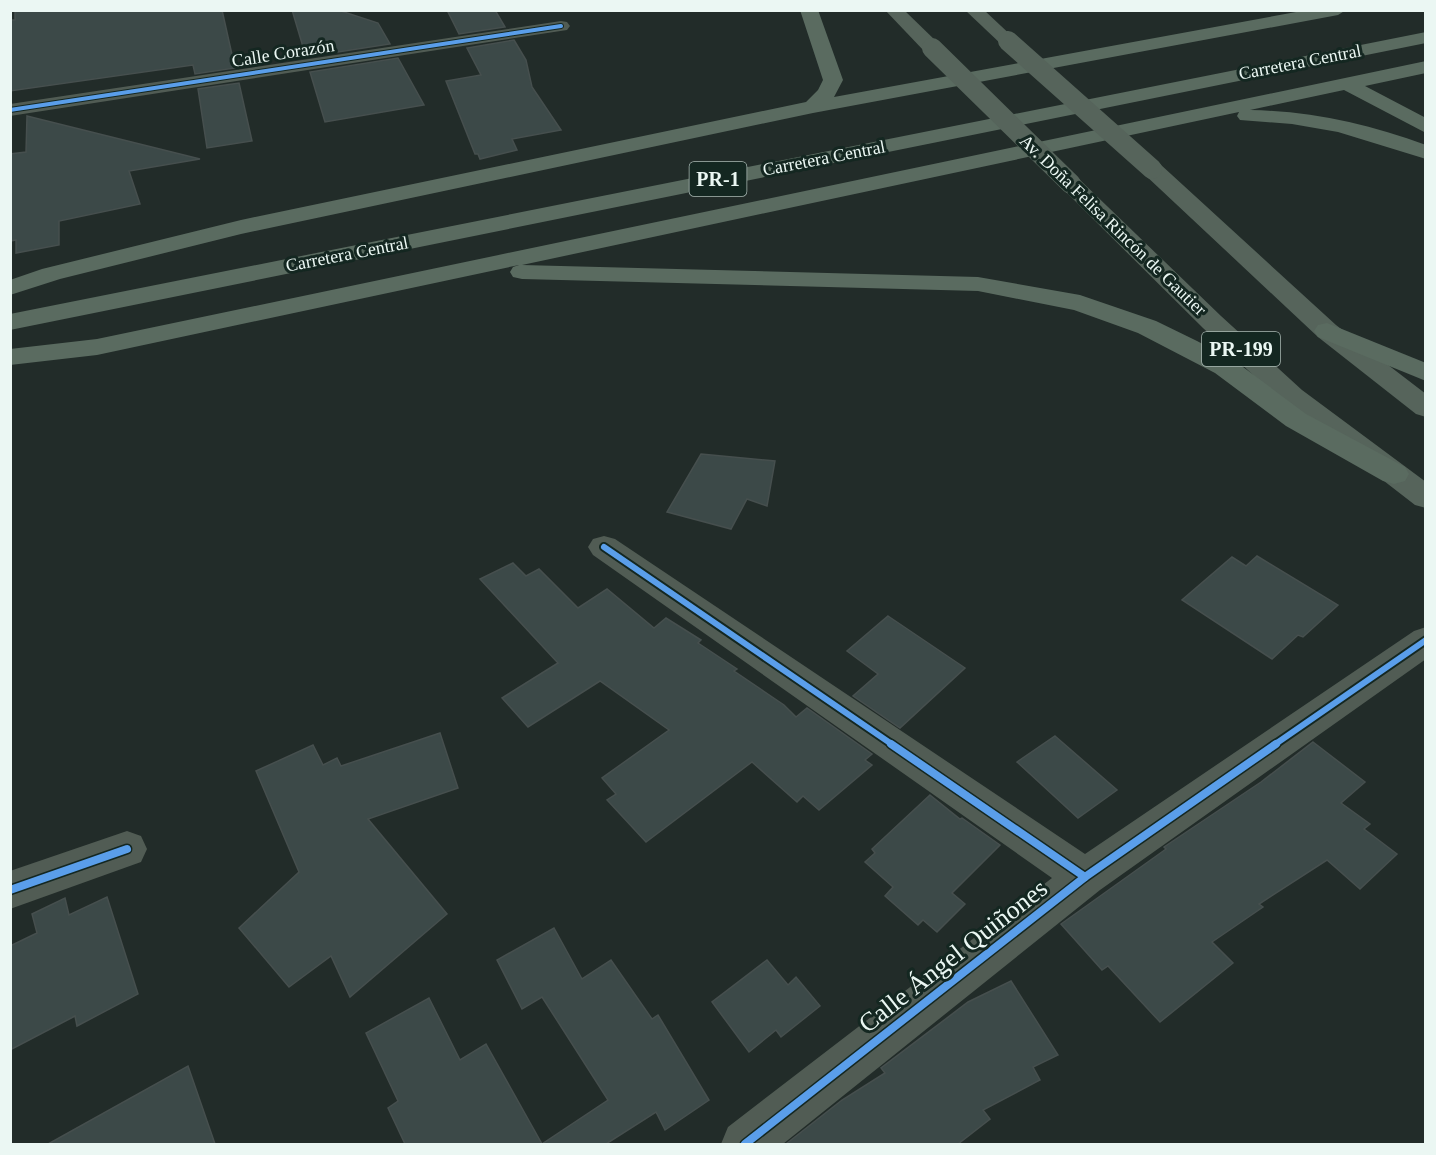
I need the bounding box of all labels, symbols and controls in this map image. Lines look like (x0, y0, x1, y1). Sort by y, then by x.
street label: Calle Corazón (230, 35, 336, 71)
street label: Carretera Central (1237, 40, 1363, 84)
street label: Av. Doña Felisa Rincón de Gautier (1016, 130, 1210, 320)
street label: Carretera Central (761, 136, 887, 180)
road number: PR-1 (690, 162, 746, 196)
street label: Carretera Central (284, 232, 410, 276)
road number: PR-199 (1202, 332, 1280, 366)
street label: Calle Ángel Quiñones (853, 873, 1053, 1039)

